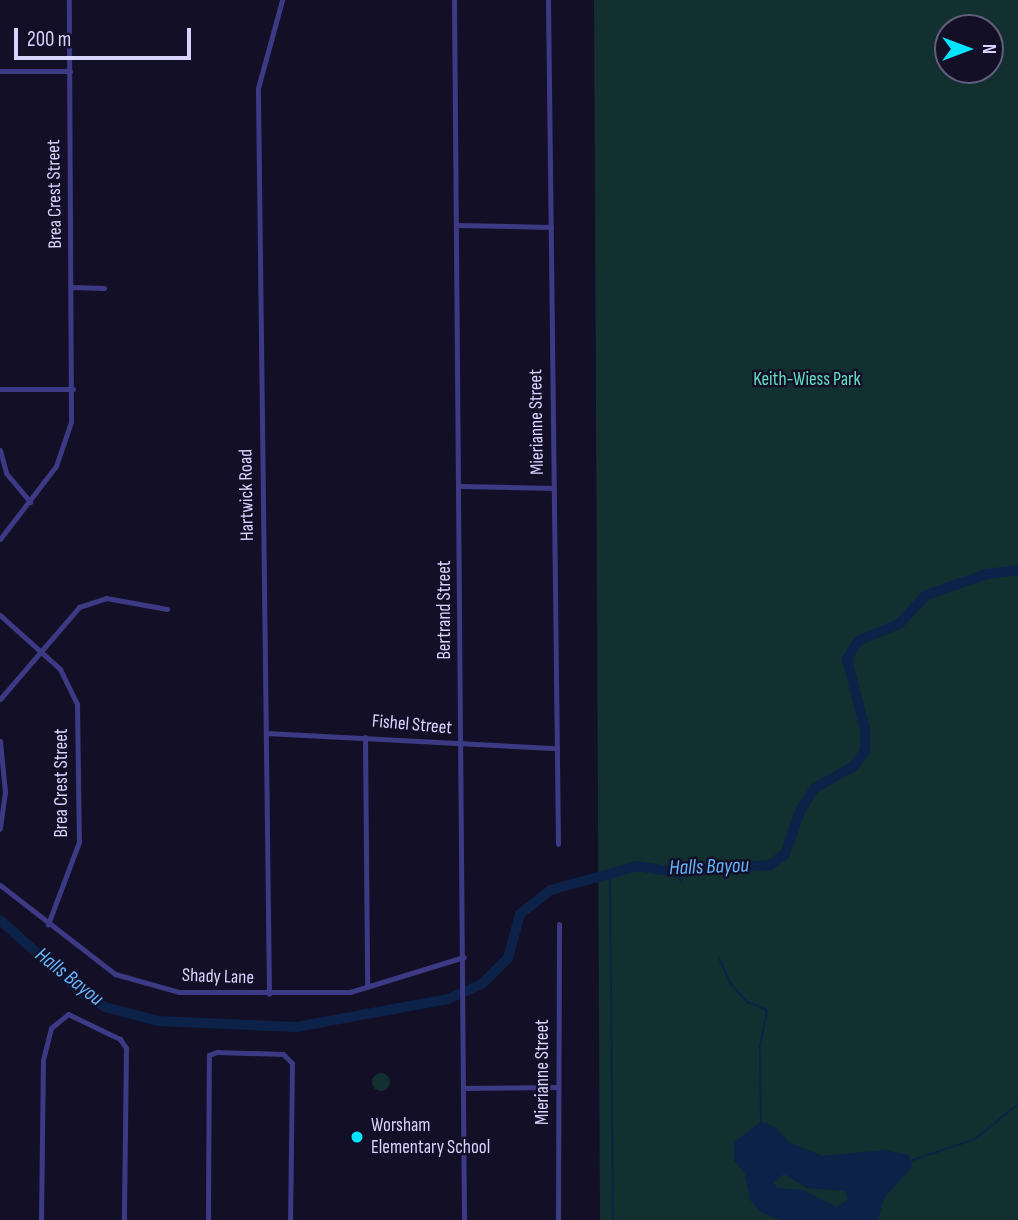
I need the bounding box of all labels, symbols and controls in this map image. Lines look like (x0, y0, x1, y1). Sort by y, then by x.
scale bar (18, 14, 194, 58)
north arrow (934, 14, 1004, 84)
text: 200 m (27, 27, 71, 52)
text: N (977, 44, 1000, 54)
street label: Brea Crest Street (43, 139, 67, 249)
street label: Mierianne Street (525, 369, 549, 475)
park label: Keith-Wiess Park (753, 369, 861, 391)
street label: Hartwick Road (235, 449, 259, 541)
street label: Bertrand Street (434, 560, 456, 660)
street label: Fishel Street (371, 710, 453, 740)
street label: Brea Crest Street (51, 728, 73, 838)
water label: Halls Bayou (669, 853, 749, 881)
water label: Halls Bayou (30, 943, 108, 1011)
street label: Shady Lane (182, 964, 254, 990)
street label: Mierianne Street (532, 1019, 554, 1125)
place label: Worsham Elementary School (371, 1115, 490, 1159)
marker: Worsham Elementary School (349, 1129, 365, 1145)

